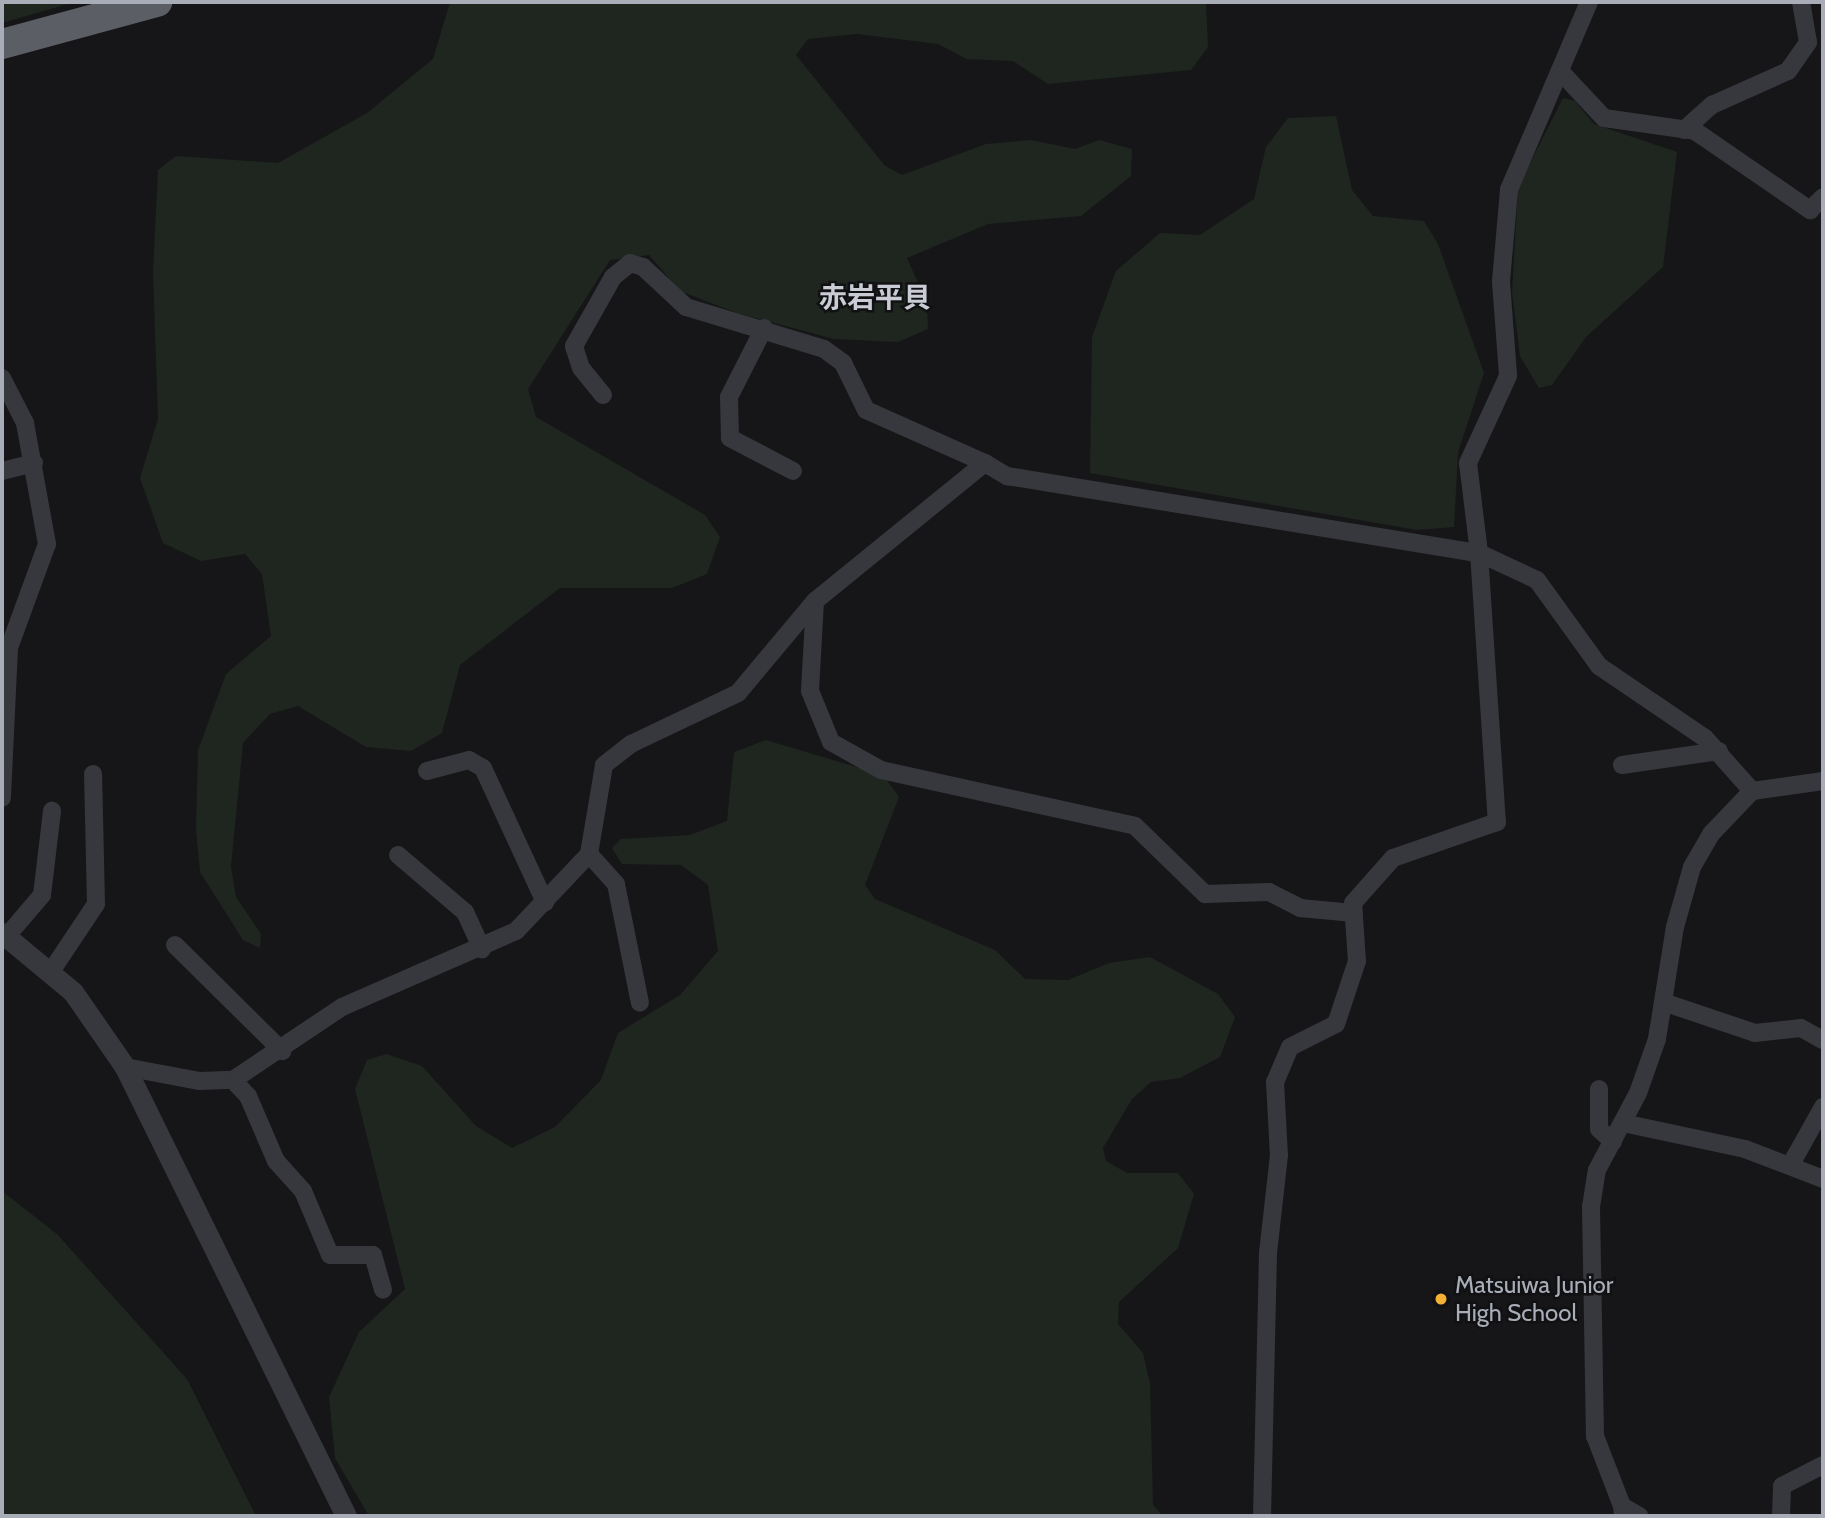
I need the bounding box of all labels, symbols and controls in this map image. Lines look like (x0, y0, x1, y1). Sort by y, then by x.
district label: 赤岩平貝 (819, 280, 931, 314)
place label: Matsuiwa Junior High School (1455, 1271, 1613, 1327)
marker: Matsuiwa Junior High School (1433, 1291, 1449, 1307)

